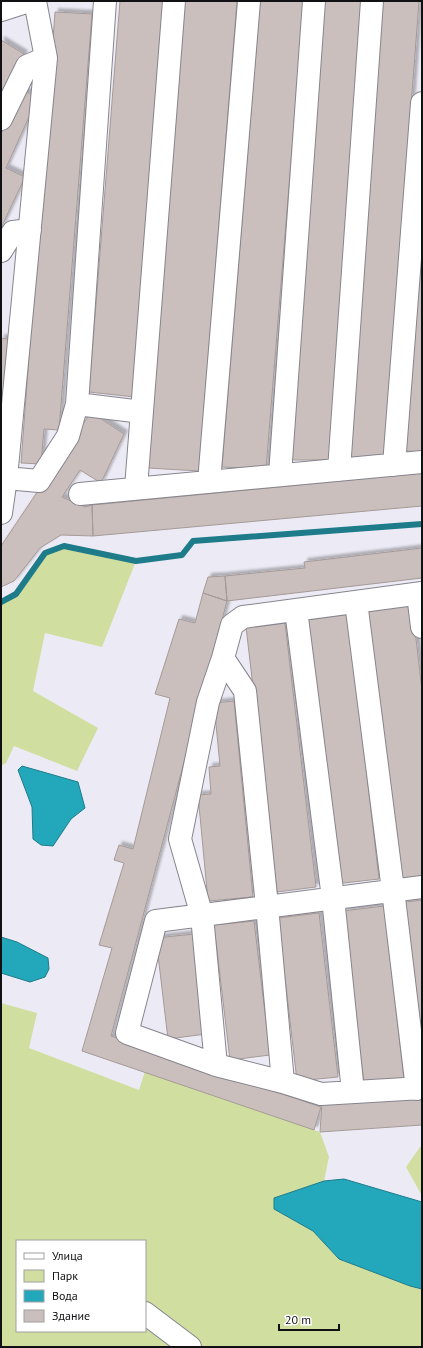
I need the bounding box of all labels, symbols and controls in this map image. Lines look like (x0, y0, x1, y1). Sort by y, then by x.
legend (16, 1240, 146, 1332)
text: Улица (52, 1248, 83, 1263)
text: Парк (52, 1268, 78, 1283)
text: Вода (52, 1288, 78, 1303)
scale bar (279, 1306, 339, 1332)
text: Здание (52, 1308, 90, 1323)
text: 20 m (285, 1312, 311, 1327)

